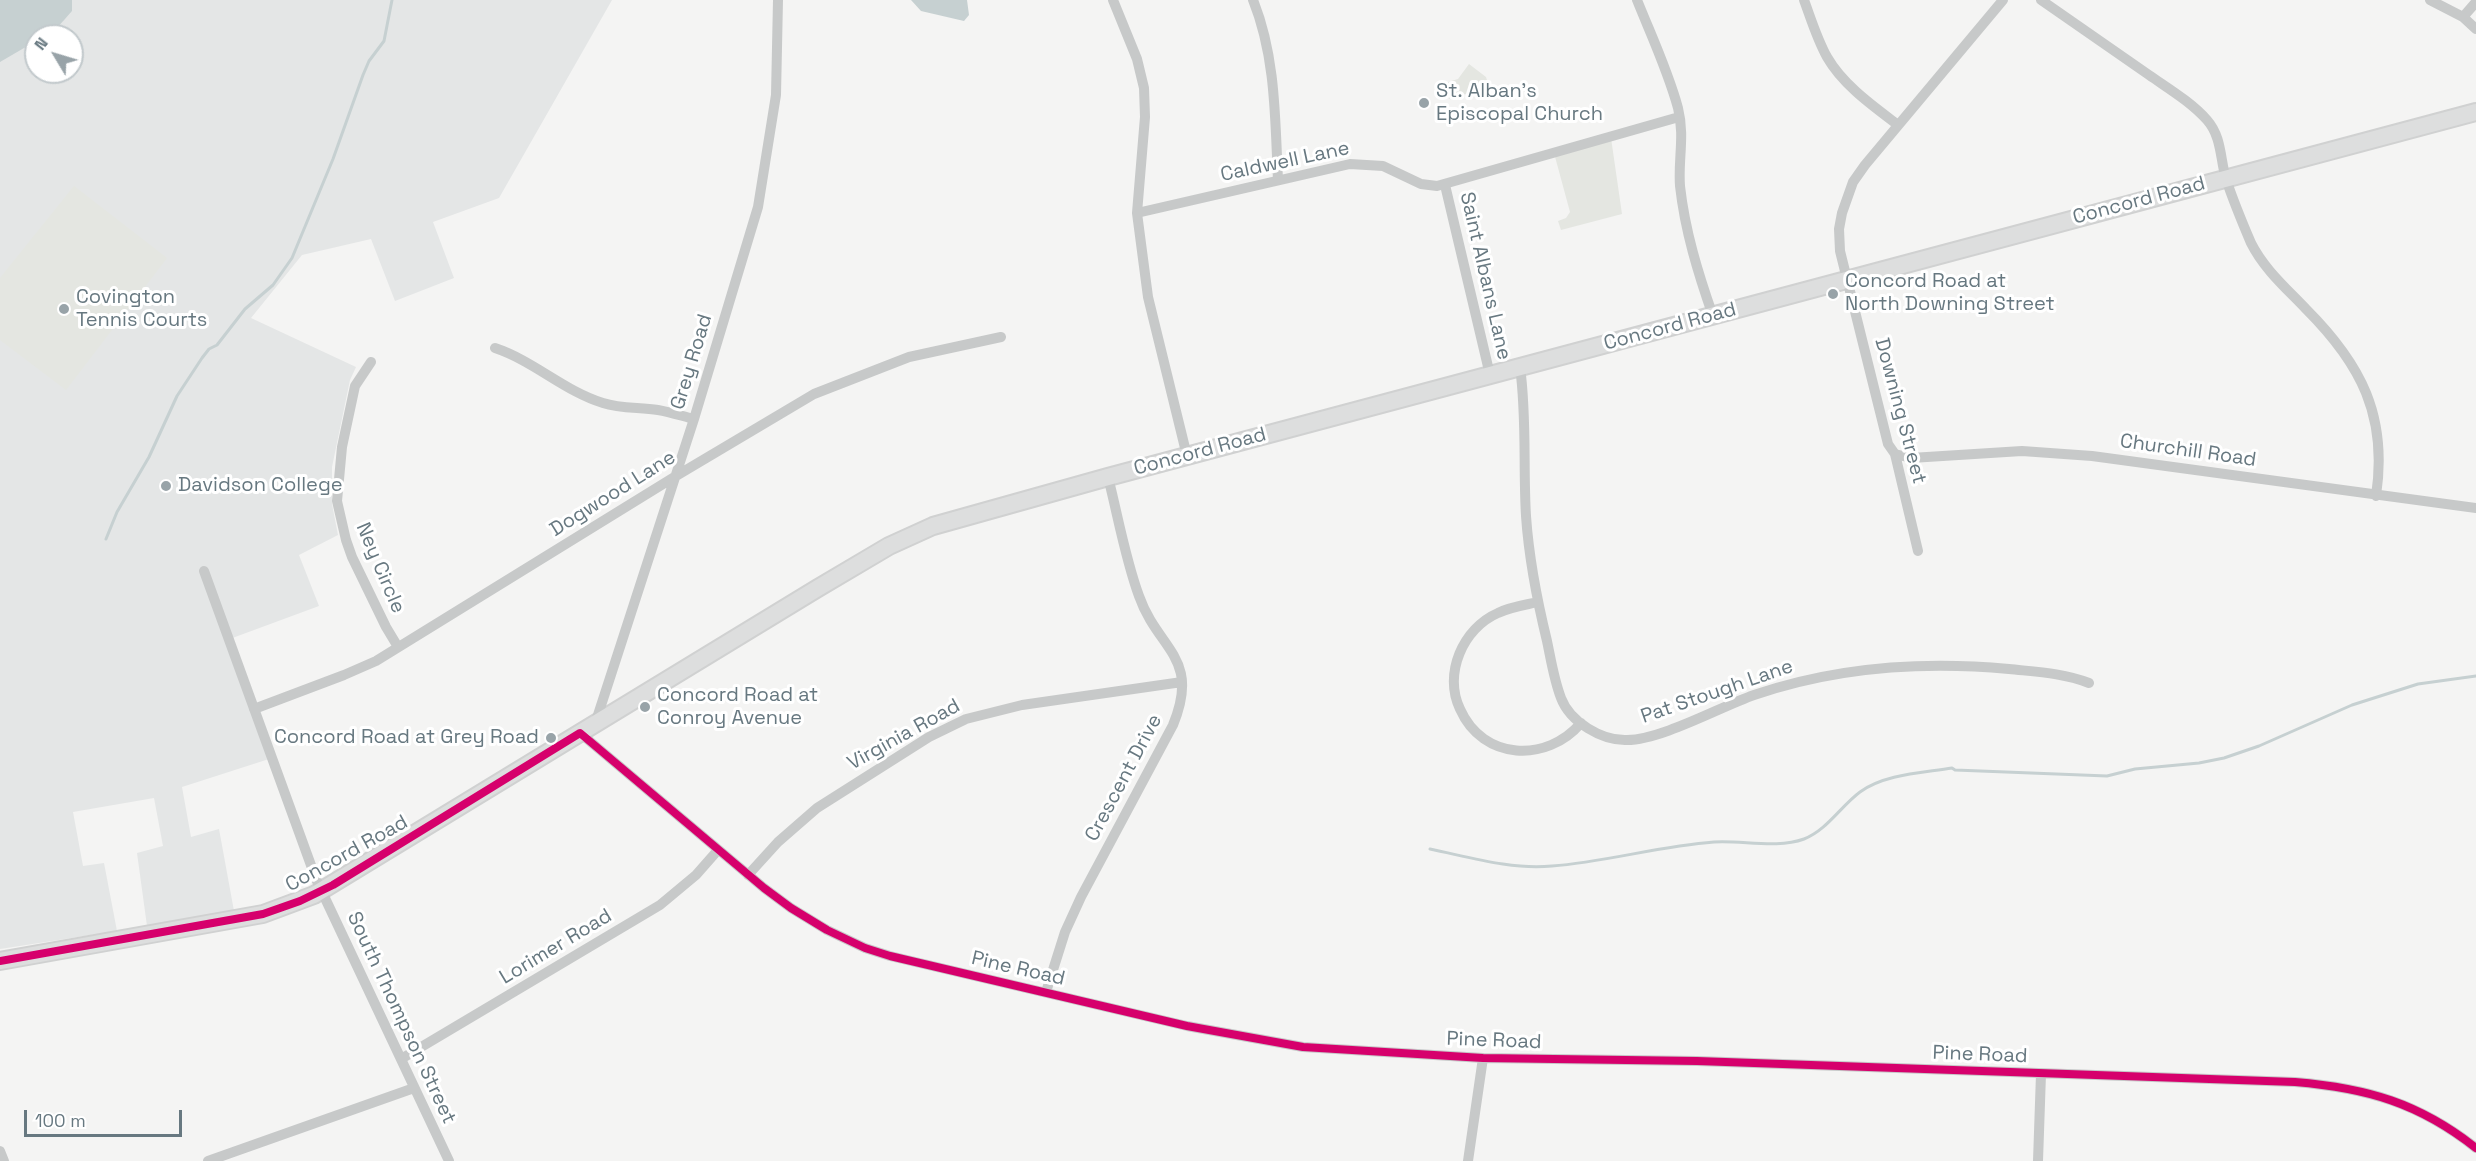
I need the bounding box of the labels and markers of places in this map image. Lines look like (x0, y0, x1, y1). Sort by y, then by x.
place label: St. Alban's Episcopal Church (1436, 80, 1603, 127)
marker: St. Alban's Episcopal Church (1417, 96, 1431, 110)
place label: Concord Road at North Downing Street (1845, 270, 2055, 317)
place label: Covington Tennis Courts (76, 286, 207, 333)
marker: Concord Road at North Downing Street (1826, 287, 1840, 301)
marker: Covington Tennis Courts (57, 302, 71, 316)
place label: Davidson College (178, 474, 343, 498)
marker: Davidson College (159, 479, 173, 493)
place label: Concord Road at Conroy Avenue (657, 684, 818, 731)
marker: Concord Road at Conroy Avenue (638, 700, 652, 714)
place label: Concord Road at Grey Road (274, 726, 539, 750)
marker: Concord Road at Grey Road (544, 731, 558, 745)

